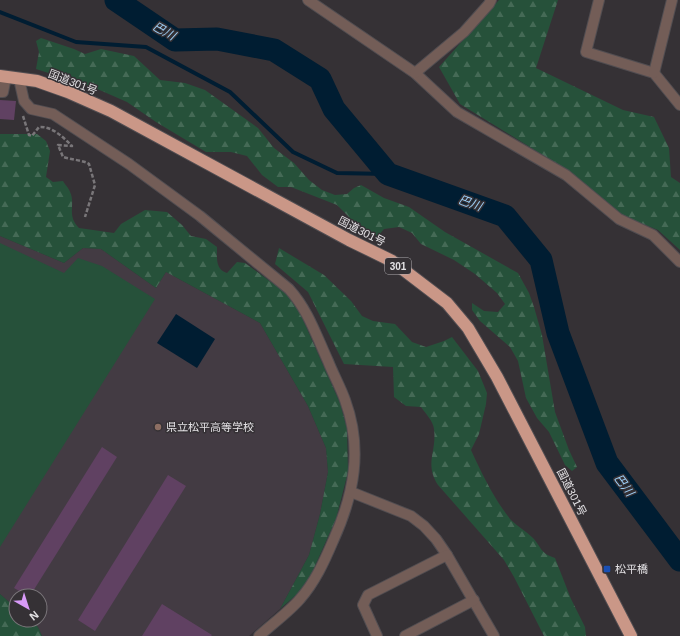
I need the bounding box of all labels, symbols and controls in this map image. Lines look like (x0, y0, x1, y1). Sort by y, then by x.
water label: 巴川 (150, 19, 180, 44)
street label: 国道301号 (47, 67, 99, 97)
water label: 巴川 (456, 192, 486, 214)
street label: 国道301号 (336, 214, 388, 248)
road number: 301 (385, 258, 411, 274)
place label: 県立松平高等学校 (166, 421, 254, 433)
marker: 県立松平高等学校 (153, 422, 163, 432)
street label: 国道301号 (555, 466, 589, 518)
water label: 巴川 (611, 471, 638, 500)
place label: 松平橋 (615, 563, 648, 575)
marker: 松平橋 (602, 564, 612, 574)
north arrow (8, 588, 48, 628)
text: N (27, 609, 41, 623)

